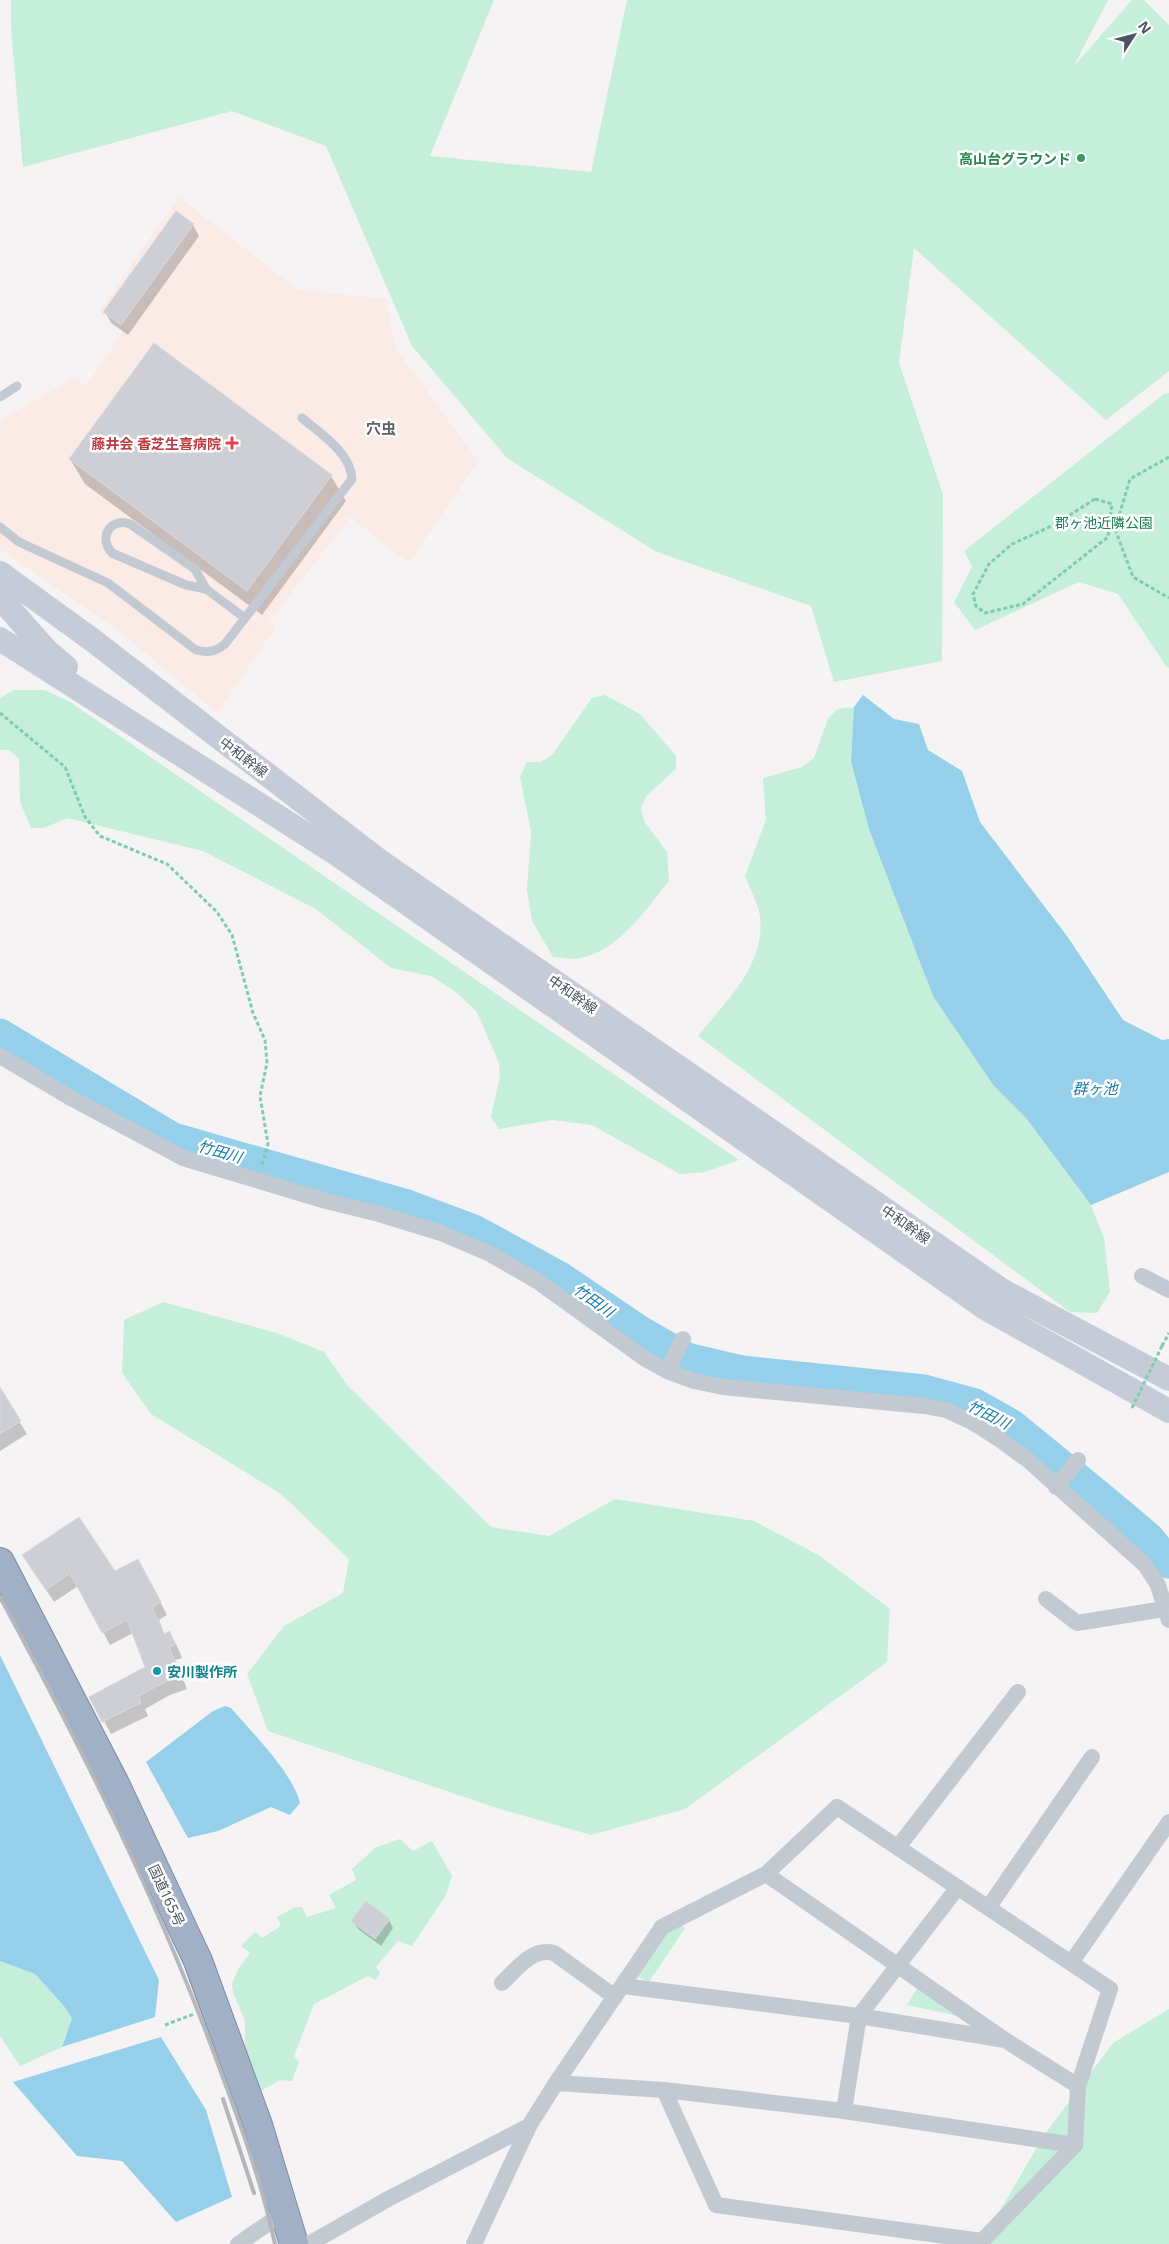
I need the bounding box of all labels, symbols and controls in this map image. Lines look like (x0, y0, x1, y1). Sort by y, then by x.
north arrow (1109, 10, 1159, 60)
text: N (1134, 17, 1156, 37)
place label: 高山台グラウンド (959, 149, 1071, 168)
marker: 高山台グラウンド (1075, 152, 1087, 164)
district label: 穴虫 (366, 418, 396, 438)
place label: 藤井会 香芝生喜病院 (91, 434, 221, 453)
marker: 藤井会 香芝生喜病院 (225, 436, 239, 450)
park label: 郡ヶ池近隣公園 (1055, 513, 1153, 532)
street label: 中和幹線 (216, 733, 272, 781)
street label: 中和幹線 (545, 970, 601, 1018)
water label: 群ヶ池 (1072, 1078, 1119, 1098)
water label: 竹田川 (196, 1135, 246, 1167)
street label: 中和幹線 (878, 1200, 934, 1248)
water label: 竹田川 (570, 1279, 620, 1322)
water label: 竹田川 (964, 1395, 1015, 1434)
place label: 安川製作所 (167, 1662, 237, 1681)
marker: 安川製作所 (151, 1665, 163, 1677)
street label: 国道165号 (144, 1861, 190, 1929)

